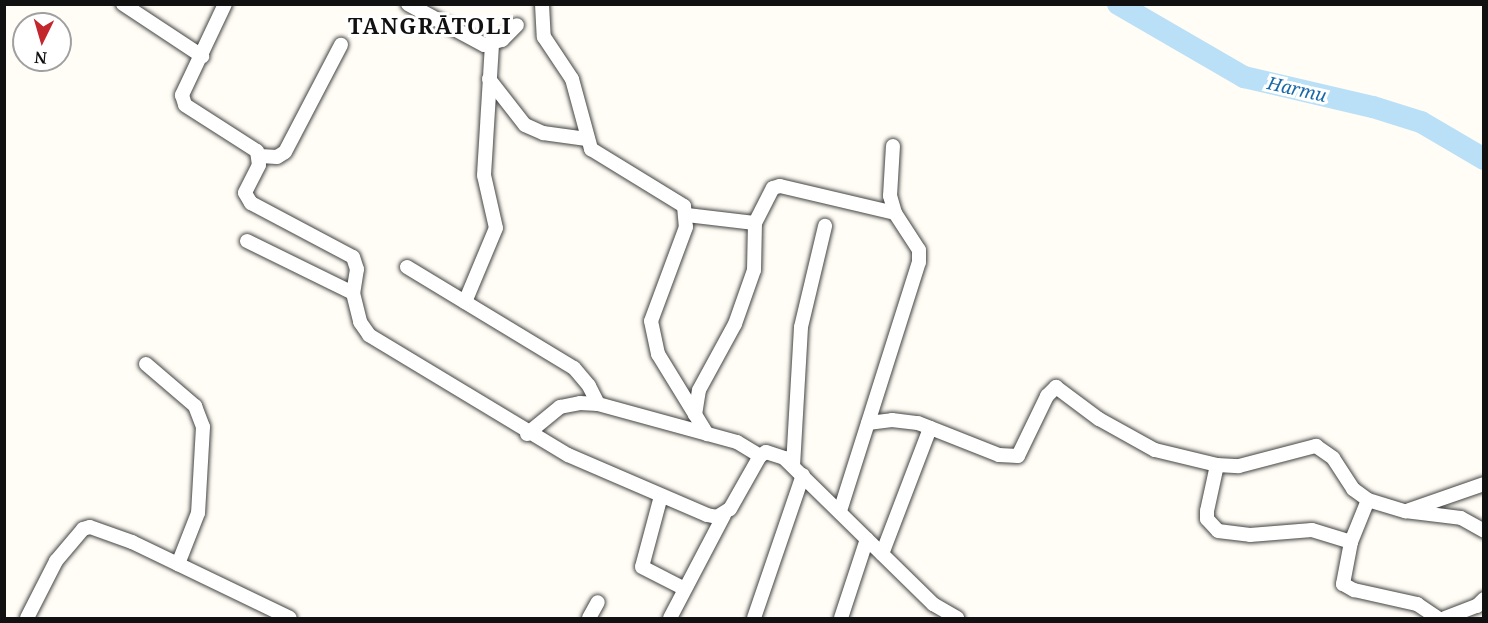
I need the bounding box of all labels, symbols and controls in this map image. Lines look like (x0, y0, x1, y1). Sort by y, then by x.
north arrow (12, 12, 72, 72)
district label: TANGRĀTOLI (348, 13, 512, 39)
text: N (33, 46, 48, 69)
water label: Harmu (1265, 72, 1329, 106)

